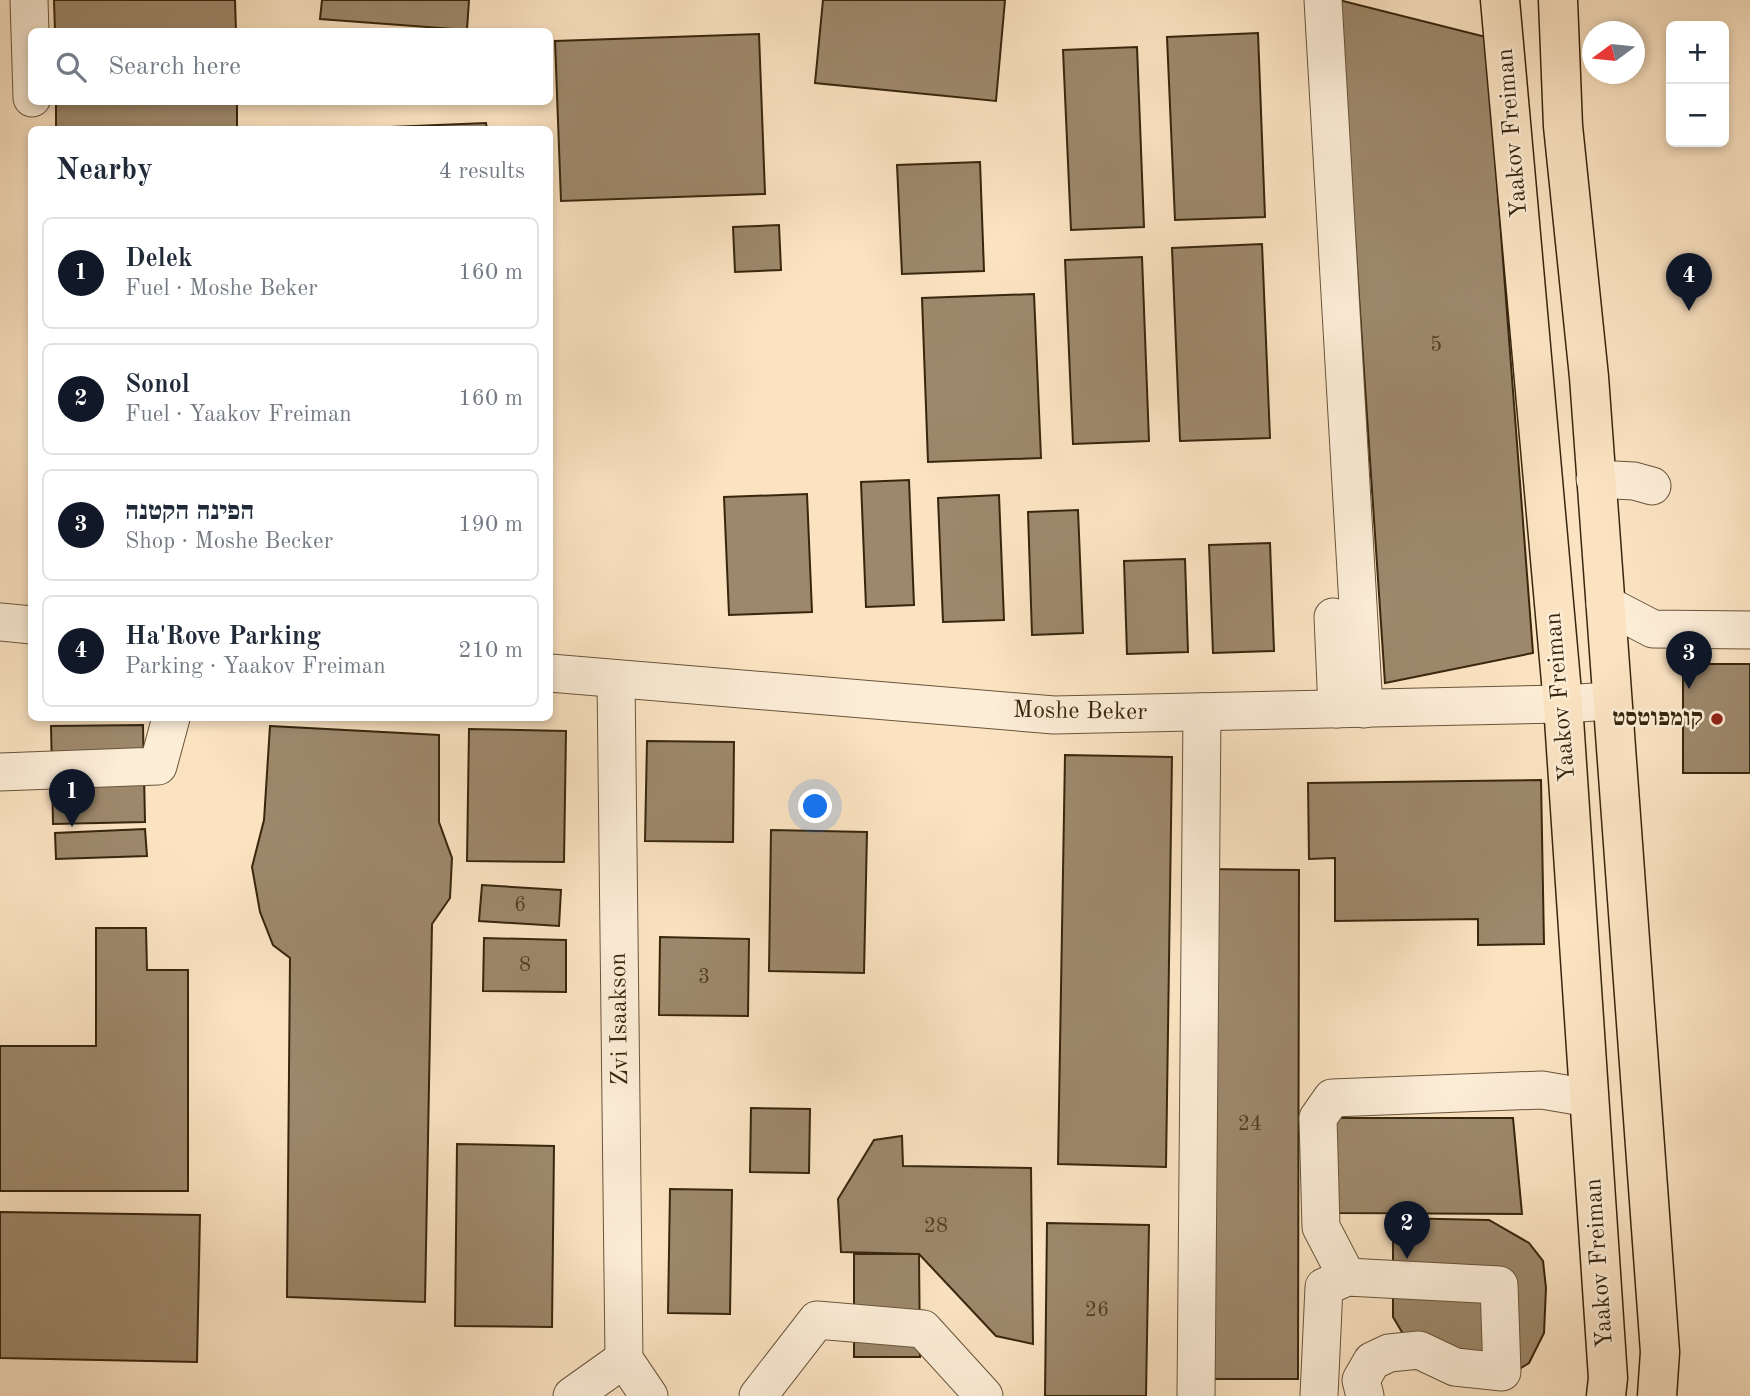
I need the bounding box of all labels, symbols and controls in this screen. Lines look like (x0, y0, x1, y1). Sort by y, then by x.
north arrow (1582, 21, 1645, 84)
map controls (1666, 21, 1729, 147)
button: + (1666, 21, 1729, 84)
search box (28, 28, 553, 105)
street label: Yaakov Freiman (1494, 47, 1532, 219)
icon: search (52, 48, 90, 86)
text: Search here (108, 54, 241, 80)
button: − (1666, 84, 1729, 147)
text: Nearby (56, 156, 153, 186)
text: 4 results (439, 160, 525, 183)
text: Delek (125, 246, 193, 272)
pin: 4 (1666, 253, 1712, 311)
text: 1 (74, 261, 88, 284)
text: 160 m (458, 261, 523, 284)
text: Fuel · Moshe Beker (125, 277, 318, 300)
house number: 5 (1430, 335, 1442, 356)
text: Sonol (125, 372, 190, 398)
text: 2 (74, 387, 88, 410)
text: 160 m (458, 387, 523, 410)
text: Fuel · Yaakov Freiman (125, 403, 352, 426)
text: הפינה הקטנה (125, 499, 254, 525)
text: 3 (74, 513, 88, 536)
text: 190 m (458, 513, 523, 536)
text: Shop · Moshe Becker (125, 530, 333, 553)
street label: Yaakov Freiman (1542, 611, 1580, 783)
text: Ha'Rove Parking (125, 624, 321, 650)
pin: 3 (1666, 631, 1712, 689)
text: 4 (74, 639, 88, 662)
text: 210 m (458, 639, 523, 662)
text: Parking · Yaakov Freiman (125, 655, 386, 678)
street label: Moshe Beker (1013, 699, 1147, 725)
place label: קומפוטסט (1612, 707, 1703, 731)
marker: קומפוטסט (1709, 711, 1725, 727)
pin: 1 (49, 769, 95, 827)
your location (798, 789, 832, 823)
house number: 6 (514, 895, 526, 916)
street label: Zvi Isaakson (607, 952, 633, 1086)
house number: 8 (519, 955, 531, 976)
house number: 3 (698, 967, 710, 988)
house number: 24 (1238, 1114, 1262, 1135)
street label: Yaakov Freiman (1582, 1177, 1618, 1349)
pin: 2 (1384, 1201, 1430, 1259)
house number: 28 (924, 1216, 948, 1237)
house number: 26 (1085, 1300, 1109, 1321)

